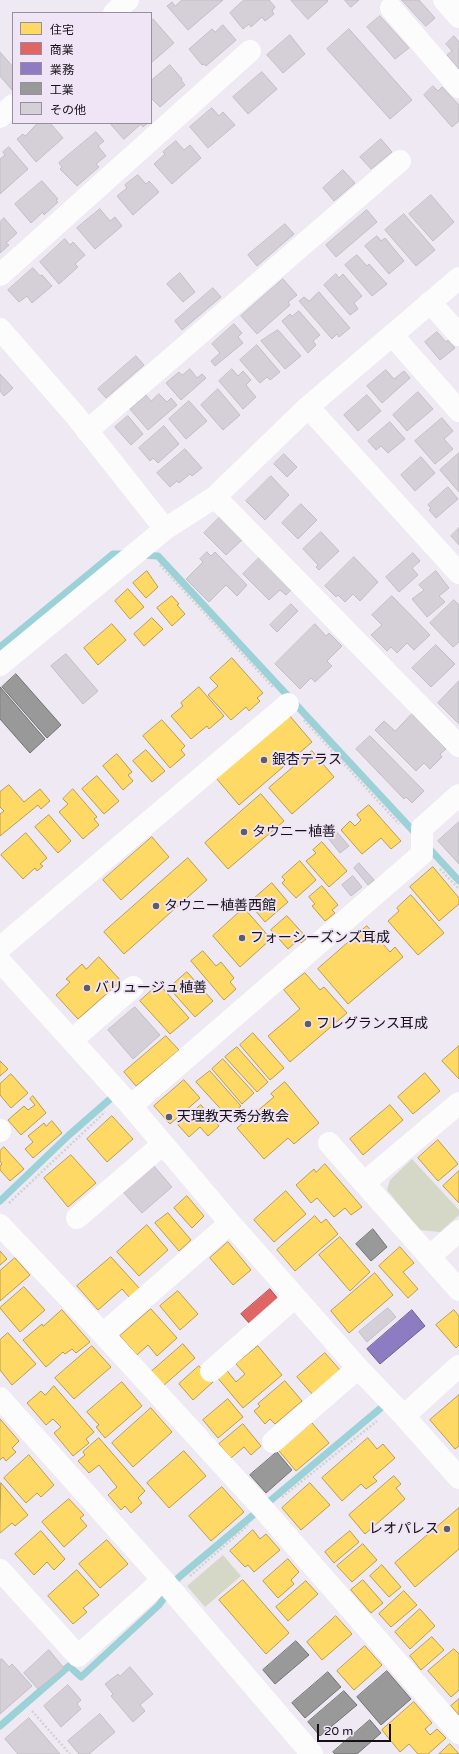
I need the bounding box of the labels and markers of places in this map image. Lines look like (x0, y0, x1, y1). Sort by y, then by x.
place label: 銀杏テラス (272, 752, 342, 768)
marker: 銀杏テラス (259, 755, 269, 765)
place label: タウニー植善 (252, 824, 336, 840)
marker: タウニー植善 (239, 827, 249, 837)
place label: タウニー植善西館 (164, 898, 276, 914)
marker: タウニー植善西館 (151, 901, 161, 911)
place label: フォーシーズンズ耳成 (250, 930, 390, 946)
marker: フォーシーズンズ耳成 (237, 933, 247, 943)
place label: バリュージュ植善 (95, 980, 207, 996)
marker: バリュージュ植善 (82, 983, 92, 993)
place label: フレグランス耳成 (316, 1016, 428, 1032)
marker: フレグランス耳成 (303, 1019, 313, 1029)
place label: 天理教天秀分教会 (177, 1109, 289, 1125)
marker: 天理教天秀分教会 (164, 1112, 174, 1122)
place label: レオパレス (369, 1521, 439, 1537)
marker: レオパレス (442, 1524, 452, 1534)

